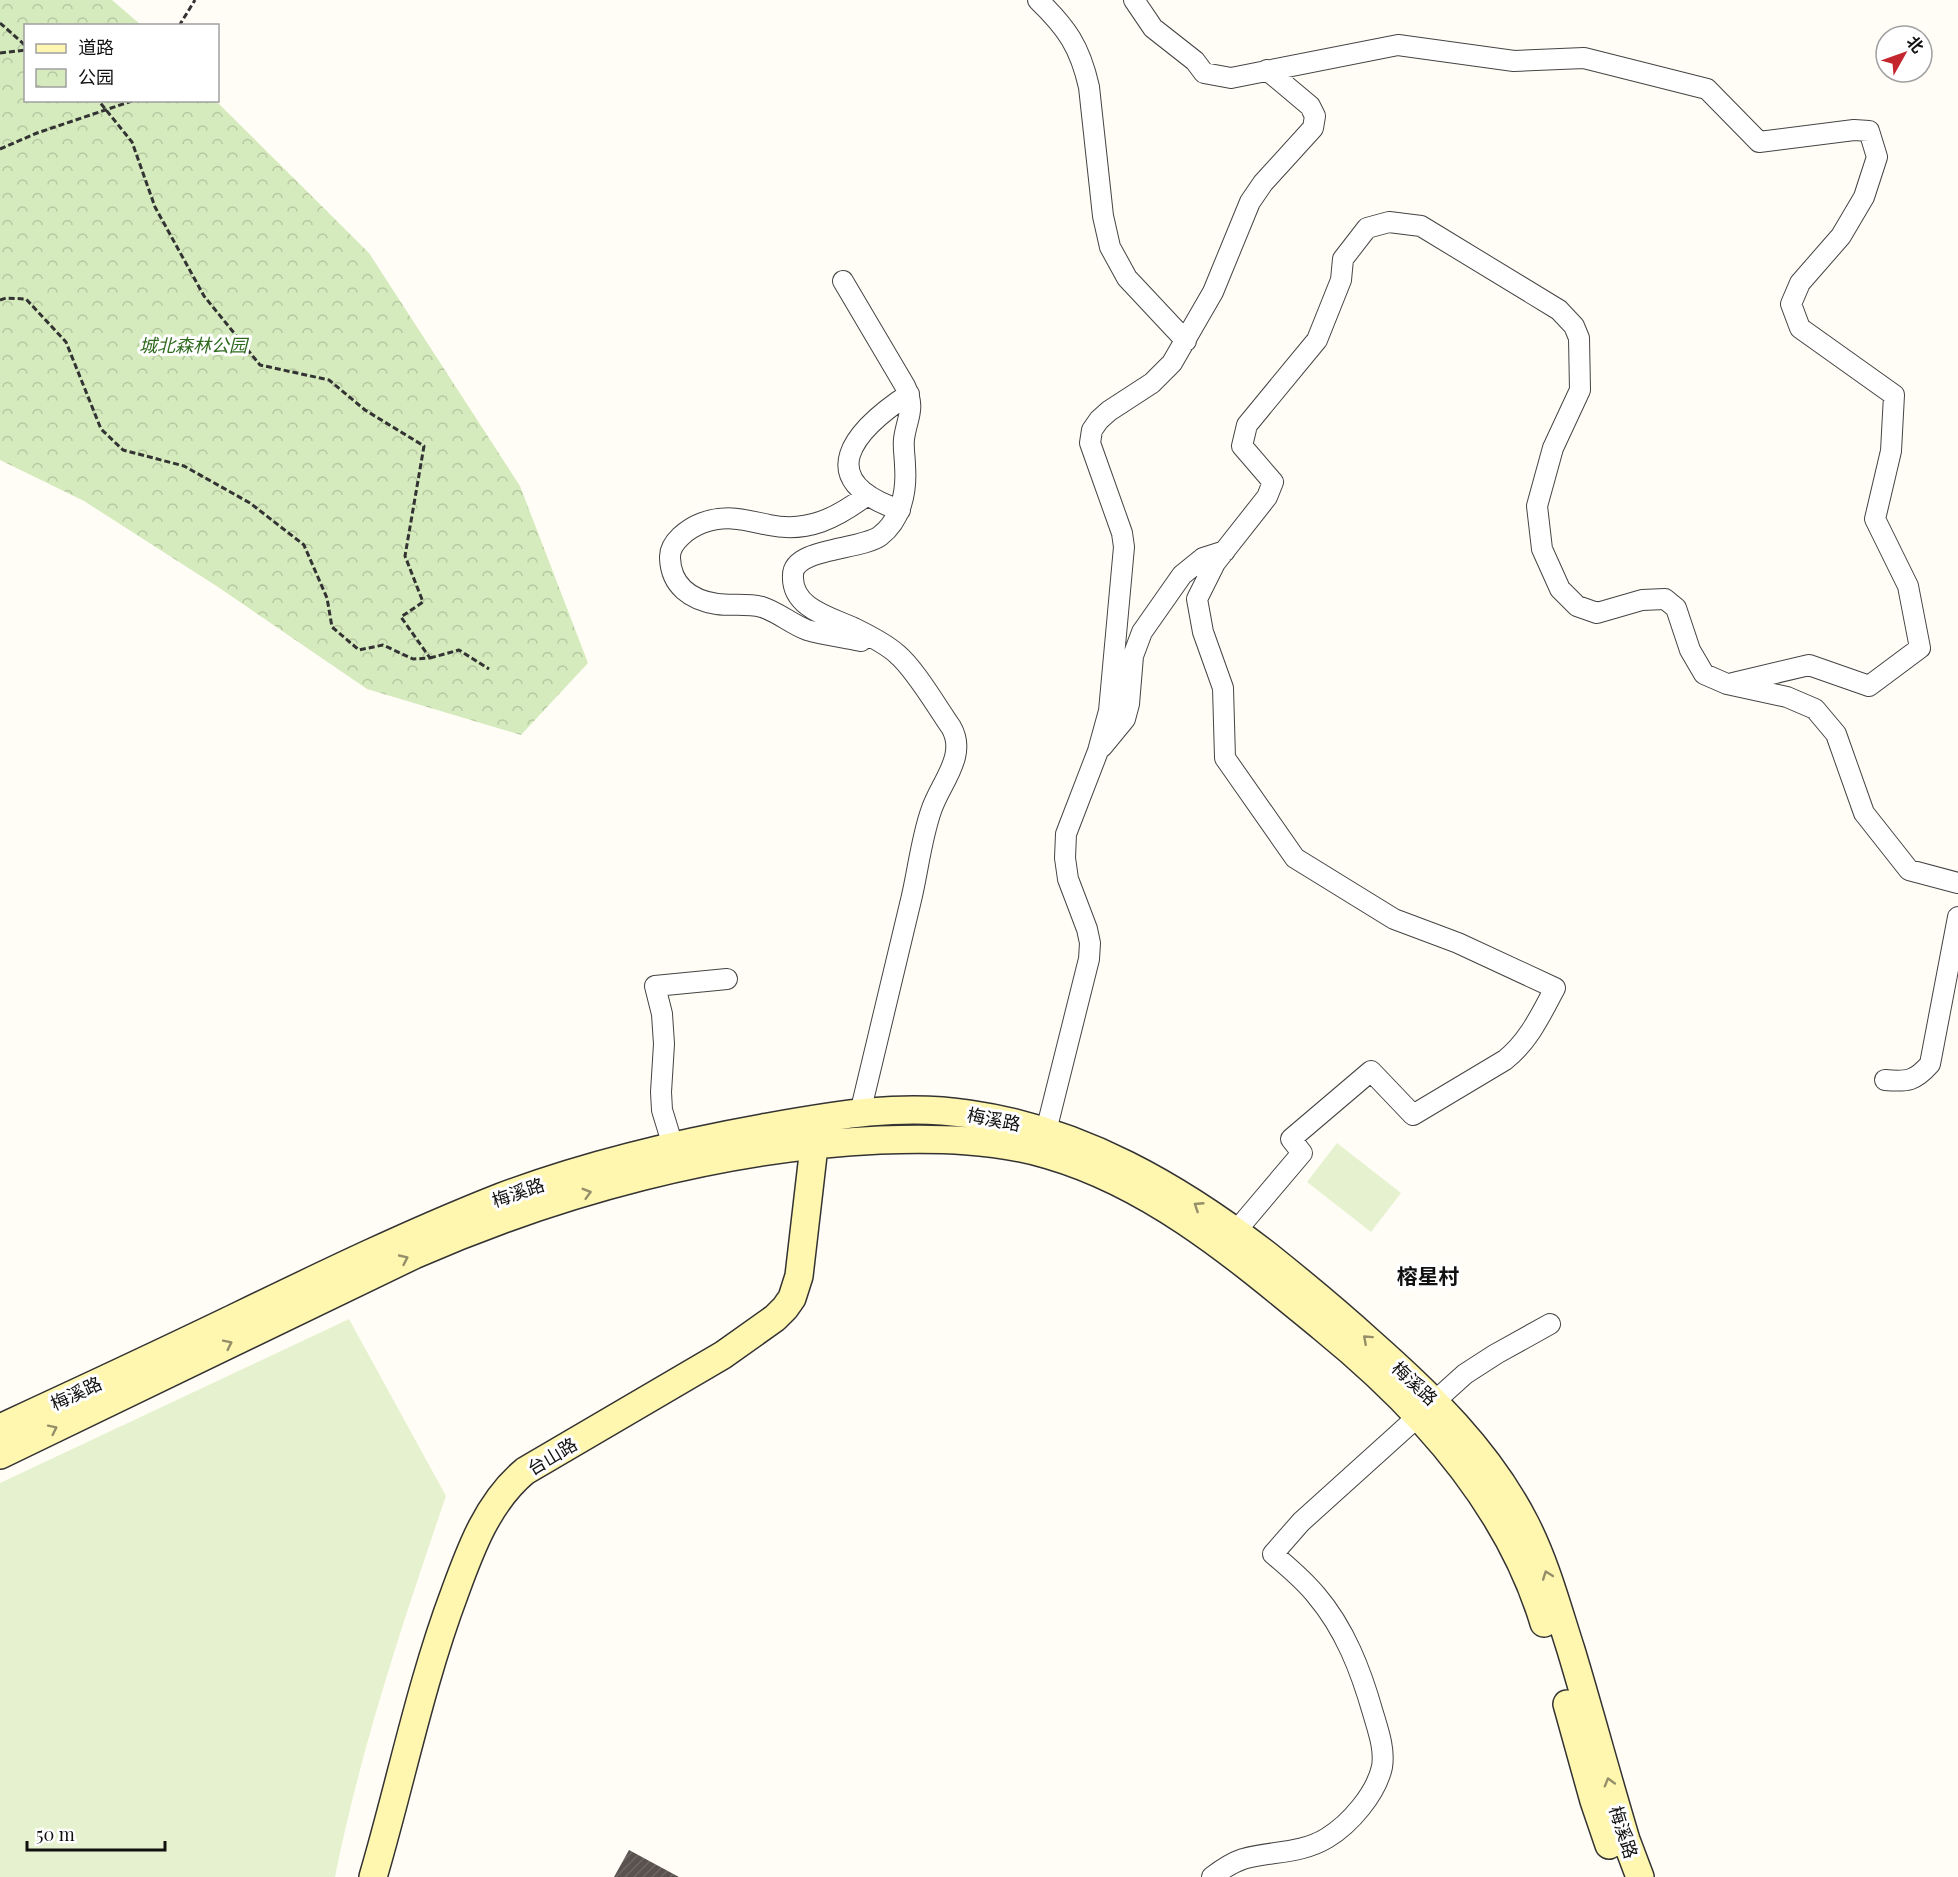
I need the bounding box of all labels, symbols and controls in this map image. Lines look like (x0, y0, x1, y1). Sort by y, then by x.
legend (24, 24, 219, 102)
north arrow (1874, 24, 1934, 84)
text: 北 (1903, 31, 1929, 57)
text: 道路 (78, 35, 114, 59)
text: 公园 (78, 65, 114, 89)
park label: 城北森林公园 (139, 333, 250, 357)
street label: 梅溪路 (965, 1102, 1023, 1136)
street label: 梅溪路 (489, 1172, 547, 1212)
one-way arrow (581, 1188, 592, 1200)
one-way arrow (1193, 1202, 1204, 1213)
one-way arrow (397, 1255, 408, 1267)
district label: 榕星村 (1397, 1261, 1460, 1289)
one-way arrow (1363, 1335, 1374, 1346)
one-way arrow (222, 1340, 233, 1352)
street label: 梅溪路 (1387, 1356, 1443, 1410)
street label: 梅溪路 (46, 1371, 106, 1415)
one-way arrow (46, 1425, 57, 1437)
street label: 台山路 (523, 1432, 581, 1480)
one-way arrow (1542, 1570, 1555, 1580)
one-way arrow (1604, 1777, 1616, 1787)
street label: 梅溪路 (1604, 1803, 1644, 1861)
scale bar (27, 1814, 165, 1852)
text: 50 m (36, 1822, 75, 1846)

